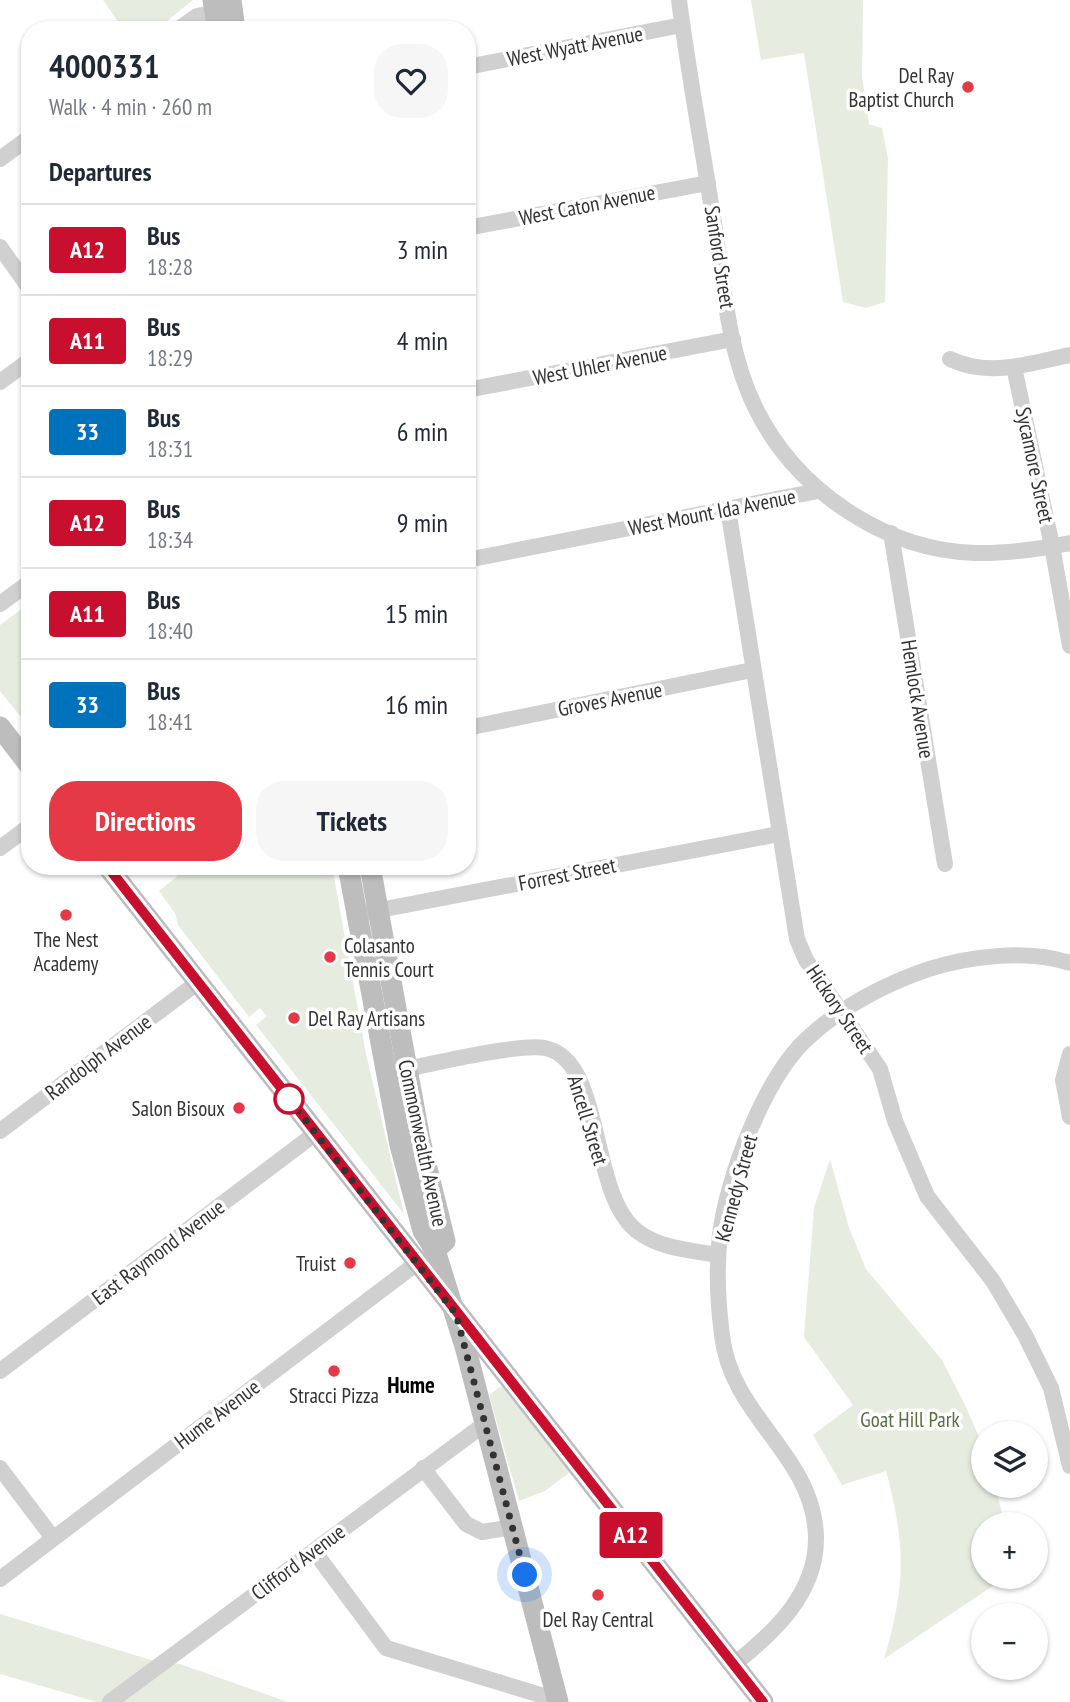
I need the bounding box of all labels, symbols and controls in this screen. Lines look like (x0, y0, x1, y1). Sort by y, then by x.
street label: West Wyatt Avenue (505, 20, 645, 72)
text: 4000331 (49, 44, 159, 87)
button: heart (374, 44, 448, 118)
place label: Del Ray Baptist Church (848, 62, 954, 113)
marker: Del Ray Baptist Church (960, 79, 976, 95)
text: Walk · 4 min · 260 m (49, 92, 212, 121)
text: Departures (49, 155, 152, 188)
street label: West Caton Avenue (517, 179, 657, 231)
street label: Sanford Street (699, 204, 741, 311)
text: Bus (147, 219, 180, 252)
text: 3 min (397, 233, 448, 266)
text: A12 (70, 234, 105, 265)
text: 18:28 (147, 252, 193, 281)
text: Bus (147, 310, 180, 343)
text: 4 min (397, 324, 448, 357)
text: A11 (70, 325, 105, 356)
street label: West Uhler Avenue (531, 339, 669, 391)
text: 18:29 (147, 343, 193, 372)
text: Bus (147, 401, 180, 434)
street label: Sycamore Street (1010, 405, 1061, 526)
text: 6 min (397, 415, 448, 448)
text: 33 (76, 416, 99, 447)
text: 18:31 (147, 434, 193, 463)
street label: West Mount Ida Avenue (626, 483, 798, 541)
text: Bus (147, 492, 180, 525)
text: 9 min (397, 506, 448, 539)
text: A12 (70, 507, 105, 538)
text: 18:34 (147, 525, 193, 554)
text: Bus (147, 583, 180, 616)
text: 15 min (385, 597, 448, 630)
text: A11 (70, 598, 105, 629)
text: 18:40 (147, 616, 193, 645)
street label: Hemlock Avenue (895, 638, 941, 760)
text: Bus (147, 674, 180, 707)
street label: Groves Avenue (555, 676, 665, 722)
text: 16 min (385, 688, 448, 721)
text: 33 (76, 689, 99, 720)
text: 18:41 (147, 707, 193, 736)
button: Directions (49, 781, 242, 861)
button: Tickets (256, 781, 448, 861)
street label: Forrest Street (516, 851, 618, 897)
marker: The Nest Academy (58, 907, 74, 923)
place label: The Nest Academy (34, 926, 99, 977)
place label: Colasanto Tennis Court (344, 932, 434, 983)
marker: Colasanto Tennis Court (322, 949, 338, 965)
street label: Hickory Street (800, 959, 880, 1059)
place label: Del Ray Artisans (308, 1005, 425, 1032)
street label: Randolph Avenue (40, 1008, 156, 1106)
marker: Del Ray Artisans (286, 1010, 302, 1026)
street label: Commonwealth Avenue (392, 1057, 454, 1229)
street label: Ancell Street (562, 1072, 615, 1168)
unlabelled marker (274, 1084, 304, 1114)
place label: Salon Bisoux (132, 1095, 225, 1122)
marker: Salon Bisoux (231, 1100, 247, 1116)
street label: Kennedy Street (709, 1131, 763, 1244)
street label: East Raymond Avenue (86, 1193, 230, 1311)
place label: Truist (296, 1250, 336, 1277)
marker: Truist (342, 1255, 358, 1271)
marker: Stracci Pizza (326, 1363, 342, 1379)
district label: Hume (387, 1370, 435, 1399)
street label: Hume Avenue (169, 1373, 265, 1455)
place label: Stracci Pizza (289, 1382, 379, 1409)
park label: Goat Hill Park (860, 1406, 960, 1433)
map controls (971, 1421, 1048, 1680)
button: layers (971, 1421, 1048, 1498)
line badge: A12 (591, 1512, 671, 1558)
button: + (971, 1512, 1048, 1589)
street label: Clifford Avenue (246, 1518, 350, 1606)
text: A12 (614, 1519, 648, 1550)
your location (507, 1557, 542, 1592)
marker: Del Ray Central (590, 1587, 606, 1603)
button: − (971, 1603, 1048, 1680)
place label: Del Ray Central (542, 1606, 654, 1633)

